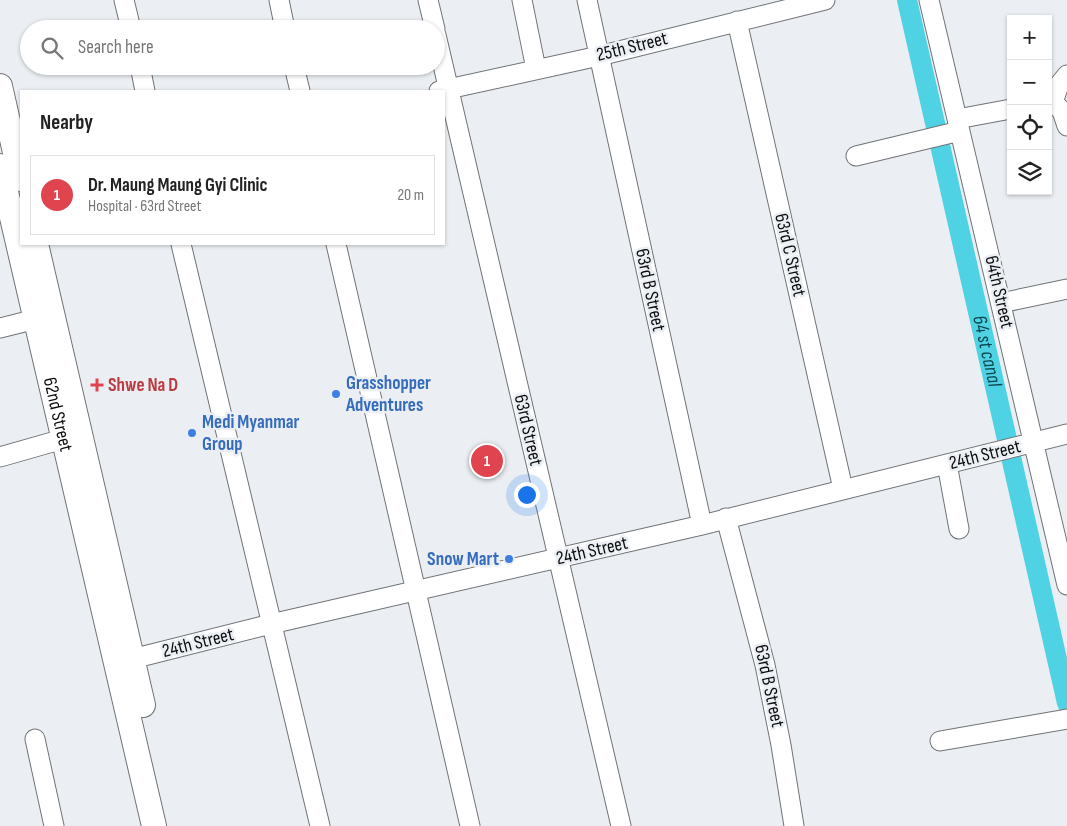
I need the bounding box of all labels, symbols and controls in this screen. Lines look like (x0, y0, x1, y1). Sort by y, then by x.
map controls (1007, 15, 1052, 195)
button: + (1007, 15, 1052, 60)
search box (20, 20, 445, 75)
street label: 25th Street (594, 27, 670, 67)
icon: search (38, 34, 66, 62)
text: Search here (78, 36, 154, 59)
button: − (1007, 60, 1052, 105)
button: locate (1007, 105, 1052, 150)
text: Nearby (40, 110, 93, 135)
button: layers (1007, 150, 1052, 195)
text: Dr. Maung Maung Gyi Clinic (88, 174, 267, 197)
text: 1 (54, 186, 60, 205)
text: 20 m (397, 186, 424, 205)
text: Hospital · 63rd Street (88, 197, 201, 216)
street label: 63rd C Street (769, 211, 811, 299)
street label: 63rd B Street (630, 247, 670, 334)
street label: 64th Street (980, 254, 1019, 331)
water label: 64 st canal (967, 313, 1007, 390)
place label: Grasshopper Adventures (345, 372, 431, 417)
place label: Shwe Na D (108, 374, 178, 397)
street label: 62nd Street (38, 375, 78, 454)
marker: Shwe Na D (90, 378, 104, 392)
marker: Grasshopper Adventures (330, 388, 342, 400)
street label: 63rd Street (509, 392, 547, 468)
place label: Medi Myanmar Group (202, 411, 299, 456)
marker: Medi Myanmar Group (186, 427, 198, 439)
street label: 24th Street (947, 435, 1023, 475)
pin: 1 (471, 442, 503, 480)
your location (514, 482, 540, 508)
street label: 24th Street (554, 532, 630, 570)
place label: Snow Mart (427, 548, 499, 571)
marker: Snow Mart (503, 553, 515, 565)
street label: 24th Street (160, 623, 236, 663)
street label: 63rd B Street (749, 643, 789, 730)

